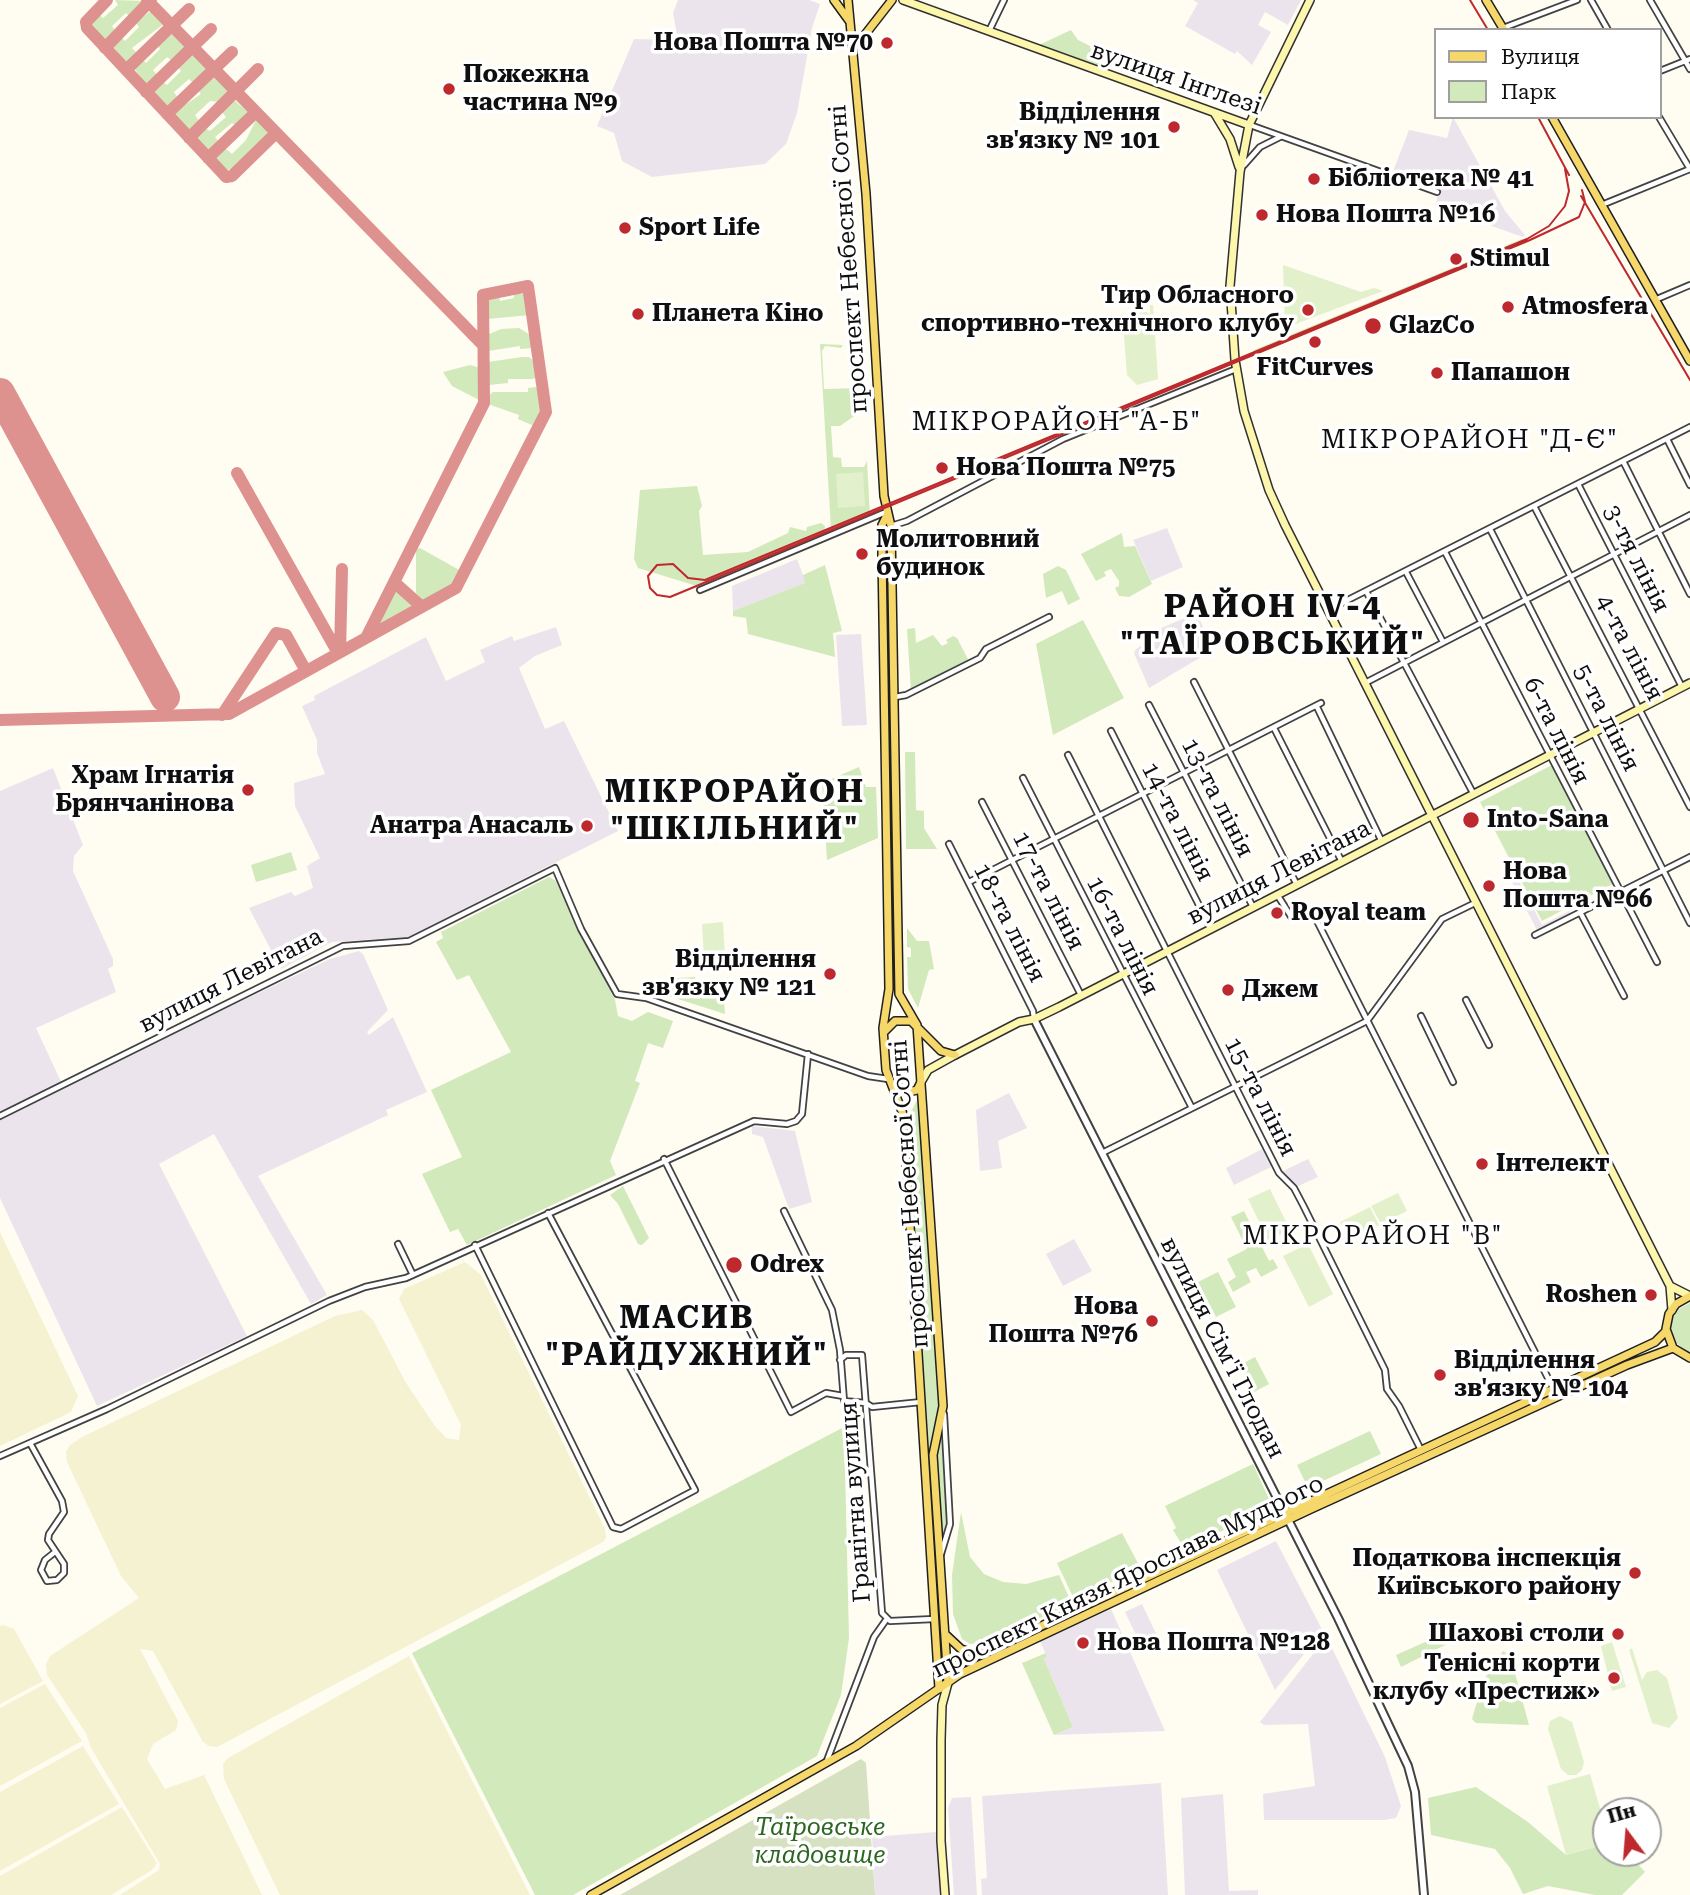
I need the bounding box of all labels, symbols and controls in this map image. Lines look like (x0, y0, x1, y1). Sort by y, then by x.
legend (1434, 28, 1662, 119)
place label: Нова Пошта №70 (654, 29, 873, 57)
marker: Нова Пошта №70 (879, 35, 895, 51)
street label: вулиця Інглезі (1087, 36, 1265, 122)
text: Вулиця (1501, 45, 1580, 69)
place label: Пожежна частина №9 (463, 61, 617, 117)
text: Парк (1501, 80, 1557, 104)
marker: Пожежна частина №9 (441, 81, 457, 97)
place label: Відділення зв'язку № 101 (986, 99, 1160, 155)
street label: проспект Небесної Сотні (824, 104, 874, 414)
marker: Відділення зв'язку № 101 (1166, 119, 1182, 135)
place label: Бібліотека № 41 (1328, 165, 1534, 193)
marker: Бібліотека № 41 (1306, 171, 1322, 187)
place label: Нова Пошта №16 (1276, 201, 1495, 229)
marker: Нова Пошта №16 (1254, 207, 1270, 223)
place label: Sport Life (639, 214, 760, 242)
marker: Sport Life (617, 220, 633, 236)
place label: Stimul (1470, 245, 1550, 273)
marker: Stimul (1448, 251, 1464, 267)
place label: Тир Обласного спортивно-технічного клубу (921, 282, 1294, 338)
place label: Atmosfera (1522, 293, 1648, 321)
marker: Atmosfera (1500, 299, 1516, 315)
place label: Планета Кіно (652, 300, 824, 328)
marker: Тир Обласного спортивно-технічного клубу (1300, 302, 1316, 318)
marker: Планета Кіно (630, 306, 646, 322)
place label: GlazCo (1389, 312, 1475, 340)
marker: GlazCo (1363, 316, 1383, 336)
marker: FitCurves (1307, 334, 1323, 350)
place label: FitCurves (1257, 354, 1373, 382)
place label: Папашон (1451, 359, 1570, 387)
marker: Папашон (1429, 365, 1445, 381)
district label: МІКРОРАЙОН "А-Б" (914, 406, 1200, 438)
district label: МІКРОРАЙОН "Д-Є" (1323, 424, 1617, 456)
place label: Нова Пошта №75 (956, 454, 1175, 482)
marker: Нова Пошта №75 (934, 460, 950, 476)
street label: 3-тя лінія (1597, 500, 1675, 618)
place label: Молитовний будинок (876, 526, 1039, 582)
marker: Молитовний будинок (854, 546, 870, 562)
district label: РАЙОН IV-4 "ТАЇРОВСЬКИЙ" (1122, 589, 1424, 664)
street label: 4-та лінія (1589, 590, 1669, 706)
street label: 5-та лінія (1567, 660, 1645, 776)
street label: 6-та лінія (1517, 673, 1595, 789)
street label: 13-та лінія (1175, 734, 1259, 862)
street label: 14-та лінія (1135, 758, 1219, 886)
place label: Храм Ігнатія Брянчанінова (55, 762, 234, 818)
district label: МІКРОРАЙОН "ШКІЛЬНИЙ" (606, 774, 864, 849)
marker: Храм Ігнатія Брянчанінова (240, 782, 256, 798)
place label: Into-Sana (1487, 806, 1609, 834)
marker: Into-Sana (1461, 810, 1481, 830)
place label: Анатра Анасаль (370, 812, 573, 840)
street label: вулиця Левітана (1182, 814, 1376, 932)
marker: Анатра Анасаль (579, 818, 595, 834)
street label: 17-та лінія (1006, 827, 1090, 955)
place label: Нова Пошта №66 (1503, 858, 1652, 914)
street label: 18-та лінія (967, 859, 1051, 987)
street label: 16-та лінія (1080, 872, 1164, 1000)
marker: Нова Пошта №66 (1481, 878, 1497, 894)
place label: Royal team (1291, 899, 1426, 927)
marker: Royal team (1269, 905, 1285, 921)
street label: вулиця Левітана (134, 922, 328, 1040)
place label: Відділення зв'язку № 121 (642, 946, 816, 1002)
marker: Відділення зв'язку № 121 (822, 966, 838, 982)
place label: Джем (1242, 976, 1318, 1004)
marker: Джем (1220, 982, 1236, 998)
street label: 15-та лінія (1218, 1033, 1302, 1161)
street label: проспект Небесної Сотні (885, 1039, 935, 1349)
place label: Інтелект (1496, 1150, 1609, 1178)
marker: Інтелект (1474, 1156, 1490, 1172)
district label: МІКРОРАЙОН "В" (1244, 1220, 1502, 1252)
street label: вулиця Сім'ї Глодан (1154, 1233, 1290, 1463)
place label: Odrex (750, 1251, 824, 1279)
marker: Odrex (724, 1255, 744, 1275)
place label: Roshen (1546, 1281, 1637, 1309)
marker: Roshen (1643, 1287, 1659, 1303)
place label: Нова Пошта №76 (989, 1293, 1138, 1349)
district label: МАСИВ "РАЙДУЖНИЙ" (547, 1300, 827, 1375)
marker: Нова Пошта №76 (1144, 1313, 1160, 1329)
place label: Відділення зв'язку № 104 (1454, 1347, 1628, 1403)
marker: Відділення зв'язку № 104 (1432, 1367, 1448, 1383)
street label: Гранітна вулиця (835, 1400, 877, 1604)
street label: проспект Князя Ярослава Мудрого (928, 1469, 1328, 1685)
place label: Податкова інспекція Київського району (1353, 1545, 1621, 1601)
marker: Податкова інспекція Київського району (1627, 1565, 1643, 1581)
place label: Шахові столи (1428, 1620, 1604, 1648)
marker: Шахові столи (1610, 1626, 1626, 1642)
place label: Нова Пошта №128 (1097, 1629, 1330, 1657)
marker: Нова Пошта №128 (1075, 1635, 1091, 1651)
place label: Тенісні корти клубу «Престиж» (1373, 1650, 1600, 1706)
marker: Тенісні корти клубу «Престиж» (1606, 1670, 1622, 1686)
north arrow (1592, 1797, 1662, 1867)
text: Пн (1605, 1798, 1638, 1828)
park label: Таїровське кладовище (755, 1814, 885, 1870)

